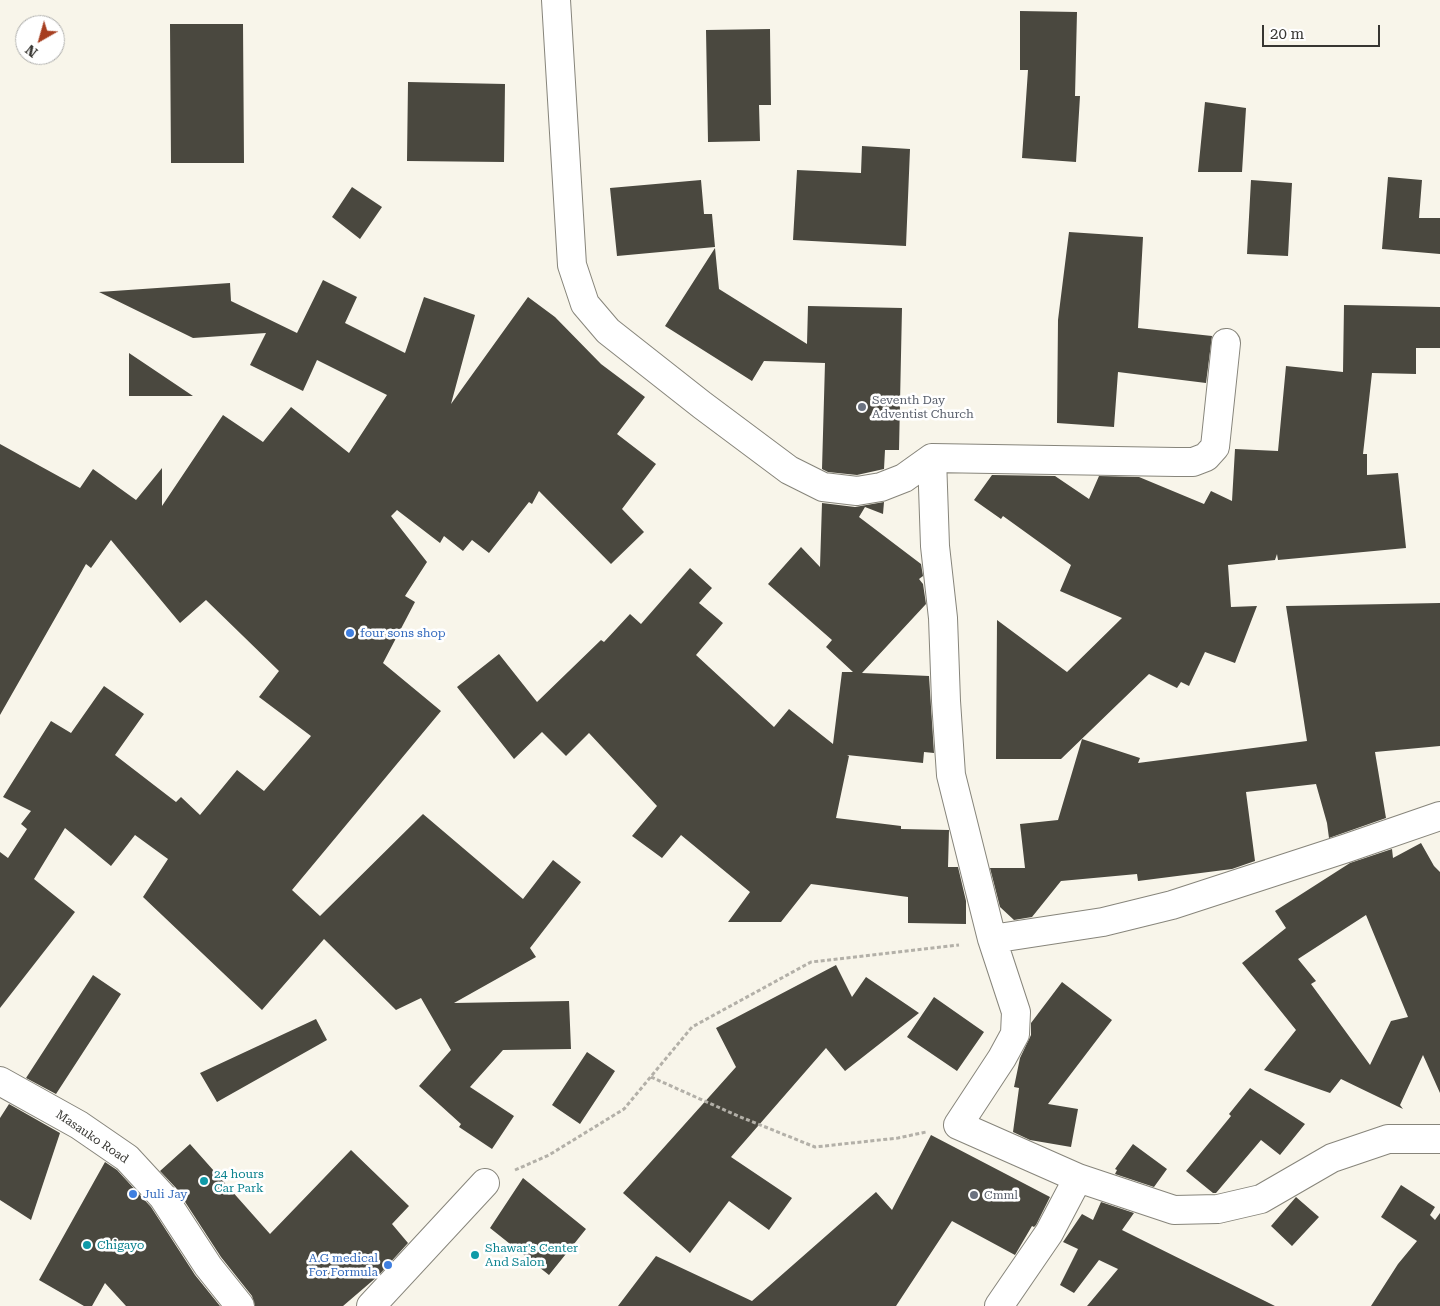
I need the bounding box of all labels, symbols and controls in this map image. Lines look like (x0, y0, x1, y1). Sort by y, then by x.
north arrow (15, 15, 65, 65)
scale bar (1265, 15, 1382, 47)
text: 20 m (1270, 25, 1304, 43)
text: N (22, 41, 41, 61)
place label: Seventh Day Adventist Church (872, 393, 974, 421)
marker: Seventh Day Adventist Church (856, 401, 868, 413)
place label: four sons shop (360, 626, 446, 640)
marker: four sons shop (344, 627, 356, 639)
street label: Masauko Road (53, 1107, 131, 1167)
place label: 24 hours Car Park (214, 1167, 264, 1195)
marker: 24 hours Car Park (198, 1175, 210, 1187)
place label: Juli Jay (143, 1187, 187, 1201)
marker: Juli Jay (127, 1188, 139, 1200)
place label: Cmml (984, 1188, 1018, 1202)
marker: Cmml (968, 1189, 980, 1201)
place label: Chigayo (97, 1238, 144, 1252)
marker: Chigayo (81, 1239, 93, 1251)
place label: Shawar's Center And Salon (485, 1241, 578, 1269)
marker: Shawar's Center And Salon (469, 1249, 481, 1261)
place label: A.G medical For Formula (309, 1251, 378, 1279)
marker: A.G medical For Formula (382, 1259, 394, 1271)

